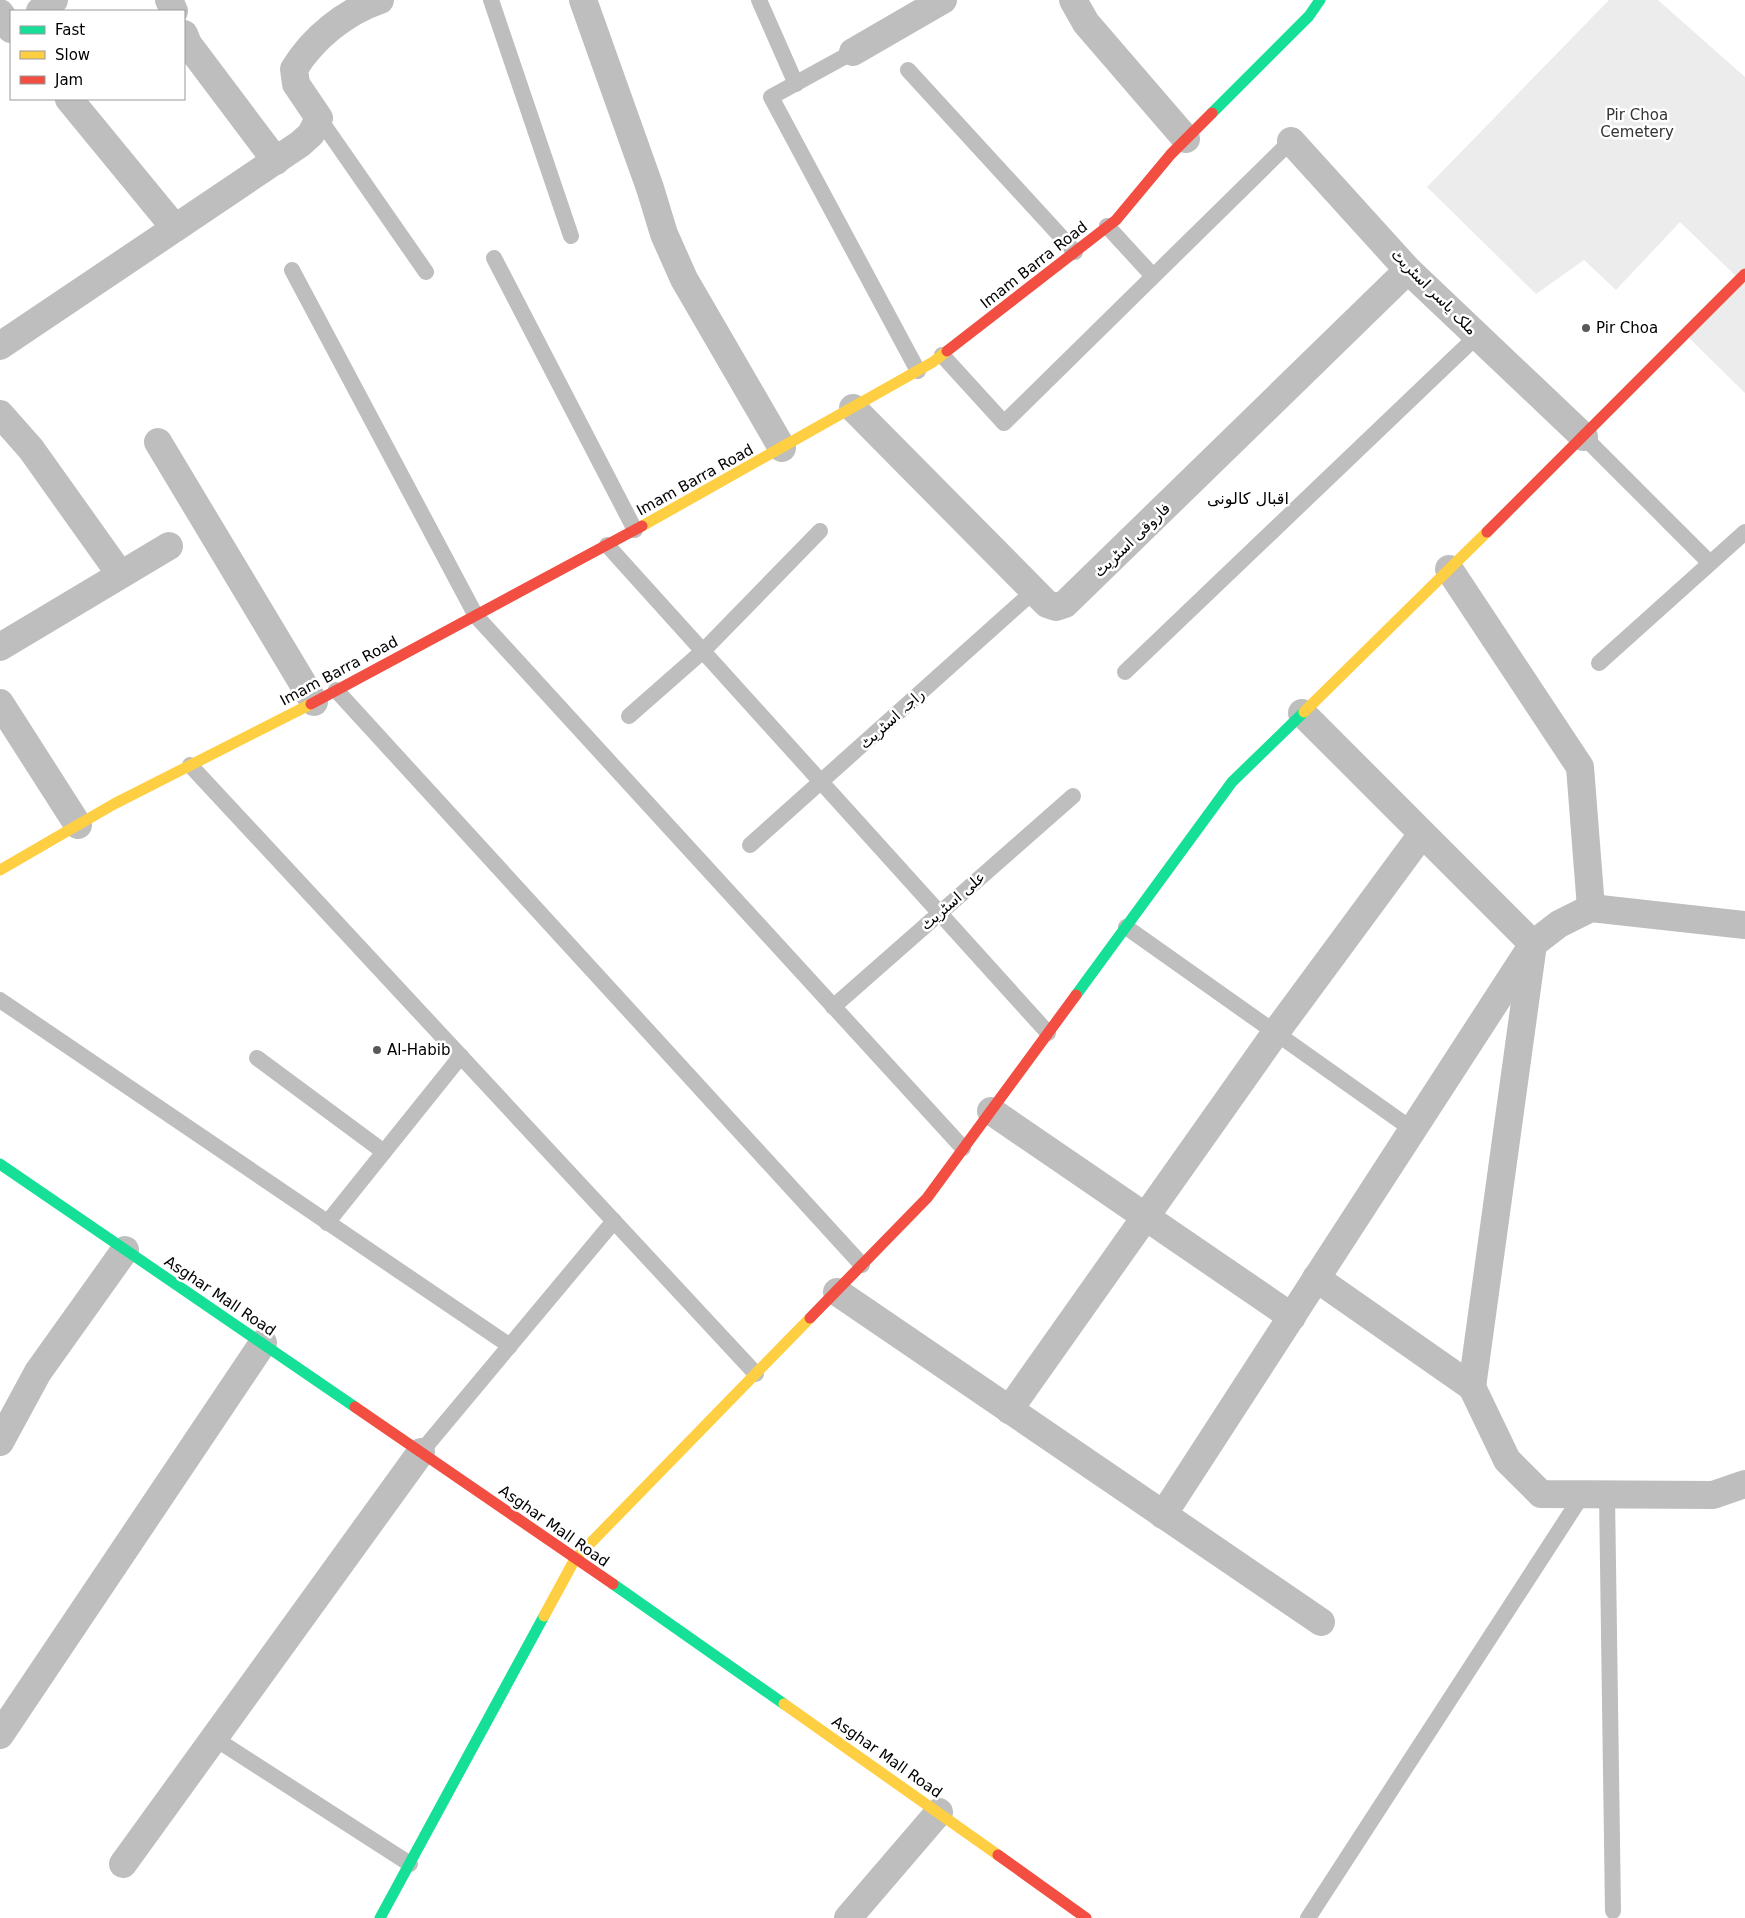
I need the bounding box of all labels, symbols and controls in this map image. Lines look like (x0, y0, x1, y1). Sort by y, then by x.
legend (10, 10, 185, 100)
text: Fast (55, 21, 85, 39)
text: Slow (55, 46, 90, 64)
text: Jam (54, 71, 83, 89)
park label: Pir Choa Cemetery (1600, 106, 1674, 141)
street label: Imam Barra Road (977, 218, 1091, 312)
street label: ملک یاسر اسٹریٹ (1387, 245, 1481, 339)
place label: Pir Choa (1596, 319, 1658, 337)
marker: Pir Choa (1580, 322, 1592, 334)
street label: Imam Barra Road (633, 440, 757, 520)
district label: اقبال کالونی (1207, 489, 1289, 509)
street label: فاروقی اسٹریٹ (1090, 499, 1174, 581)
street label: Imam Barra Road (277, 632, 401, 710)
street label: راجہ اسٹریٹ (856, 685, 928, 753)
street label: علی اسٹریٹ (917, 868, 989, 934)
place label: Al-Habib (387, 1041, 451, 1059)
marker: Al-Habib (371, 1044, 383, 1056)
street label: Asghar Mall Road (161, 1252, 279, 1340)
street label: Asghar Mall Road (496, 1481, 612, 1571)
street label: Asghar Mall Road (829, 1712, 945, 1802)

